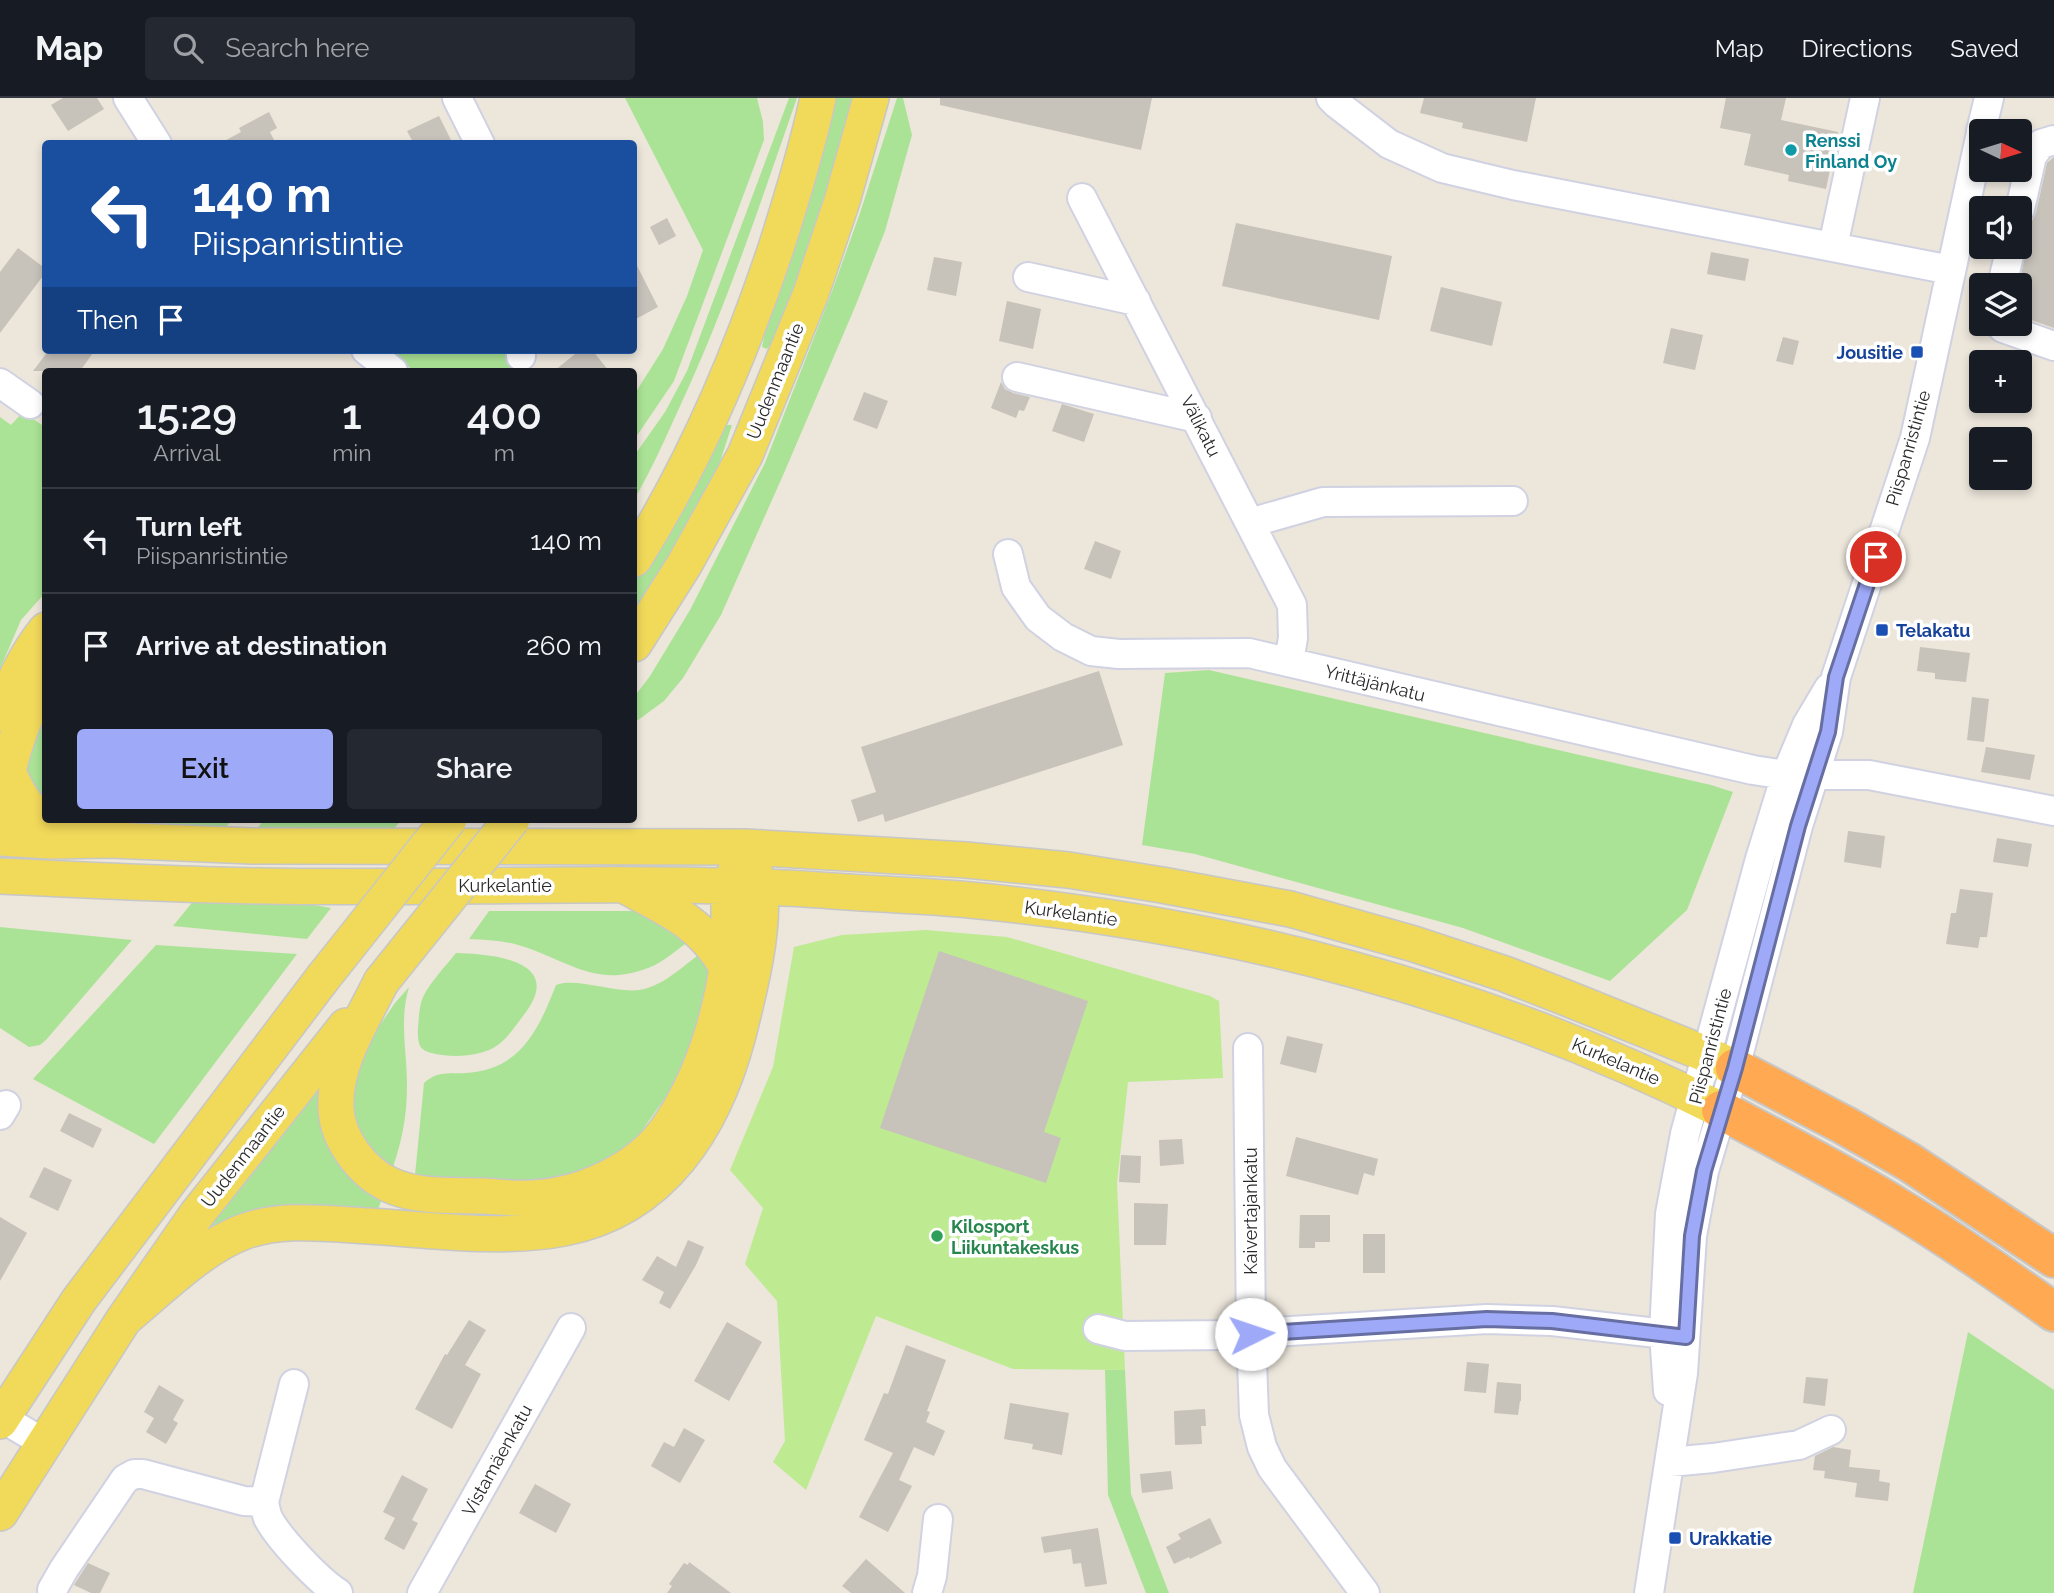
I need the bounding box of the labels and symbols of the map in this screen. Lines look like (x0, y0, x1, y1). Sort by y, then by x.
north arrow (1969, 119, 2032, 182)
place label: Renssi Finland Oy (1805, 130, 1897, 172)
marker: Renssi Finland Oy (1783, 142, 1799, 158)
street label: Uudenmaantie (742, 319, 808, 442)
place label: Jousitie (1837, 342, 1903, 363)
marker: Jousitie (1909, 344, 1925, 360)
street label: Piispanristintie (1882, 388, 1935, 508)
street label: Välikatu (1177, 392, 1225, 460)
pin (1846, 527, 1906, 587)
place label: Telakatu (1896, 620, 1970, 641)
marker: Telakatu (1874, 622, 1890, 638)
street label: Yrittäjänkatu (1323, 660, 1427, 706)
street label: Kurkelantie (458, 875, 552, 896)
street label: Kurkelantie (1023, 896, 1119, 930)
street label: Piispanristintie (1684, 985, 1736, 1106)
street label: Kurkelantie (1569, 1033, 1664, 1089)
street label: Uudenmaantie (197, 1101, 290, 1211)
street label: Kaivertajankatu (1240, 1147, 1261, 1275)
place label: Kilosport Liikuntakeskus (951, 1216, 1079, 1258)
marker: Kilosport Liikuntakeskus (929, 1228, 945, 1244)
position arrow (1214, 1297, 1288, 1371)
street label: Vistamäenkatu (458, 1401, 536, 1519)
place label: Urakkatie (1689, 1528, 1772, 1549)
marker: Urakkatie (1667, 1530, 1683, 1546)

